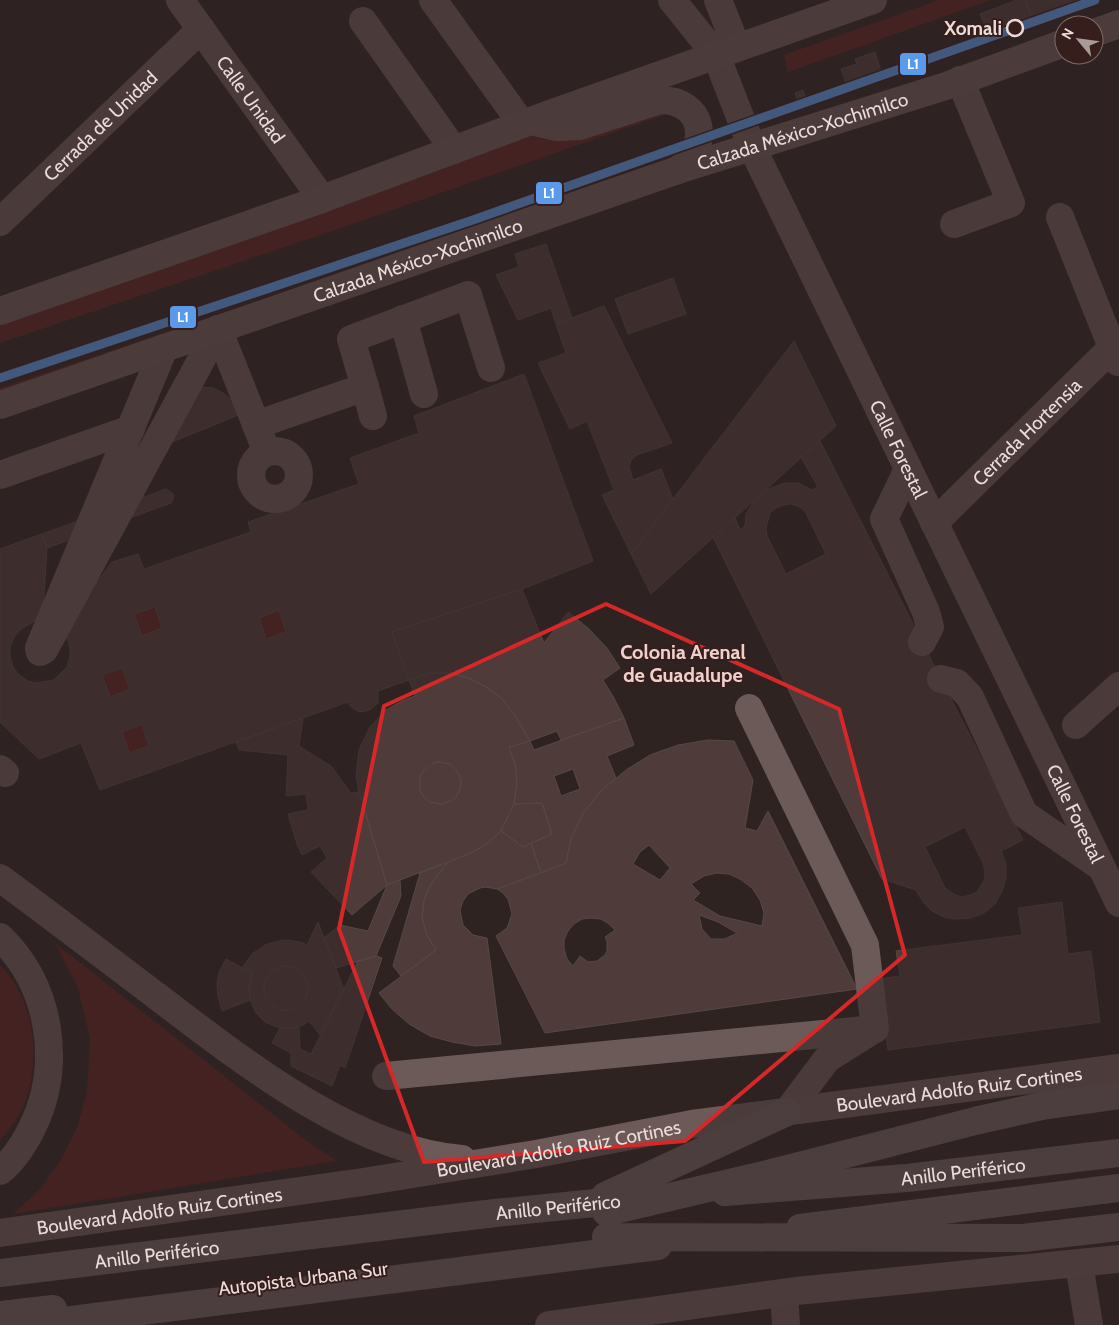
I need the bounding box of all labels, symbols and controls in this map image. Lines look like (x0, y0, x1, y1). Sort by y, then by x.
north arrow (1054, 15, 1104, 65)
place label: Xomali (943, 17, 1002, 40)
marker: Xomali (1006, 19, 1024, 37)
text: N (1057, 25, 1078, 42)
street label: Calle Unidad (211, 51, 289, 148)
line badge: L1 (899, 52, 927, 76)
text: L1 (907, 55, 919, 73)
street label: Cerrada de Unidad (39, 66, 162, 186)
street label: Calzada México-Xochimilco (694, 88, 911, 175)
line badge: L1 (535, 181, 563, 205)
text: L1 (543, 184, 555, 202)
street label: Calzada México-Xochimilco (310, 214, 526, 308)
line badge: L1 (169, 305, 197, 329)
text: L1 (177, 308, 189, 326)
street label: Cerrada Hortensia (968, 374, 1086, 491)
street label: Calle Forestal (865, 396, 932, 503)
district label: Colonia Arenal de Guadalupe (620, 640, 746, 687)
street label: Calle Forestal (1041, 761, 1109, 867)
street label: Boulevard Adolfo Ruiz Cortines (835, 1062, 1083, 1117)
street label: Boulevard Adolfo Ruiz Cortines (435, 1115, 683, 1182)
street label: Anillo Periférico (900, 1153, 1027, 1190)
street label: Boulevard Adolfo Ruiz Cortines (35, 1182, 284, 1240)
street label: Anillo Periférico (495, 1190, 622, 1225)
street label: Anillo Periférico (93, 1236, 220, 1273)
street label: Autopista Urbana Sur (217, 1257, 389, 1300)

